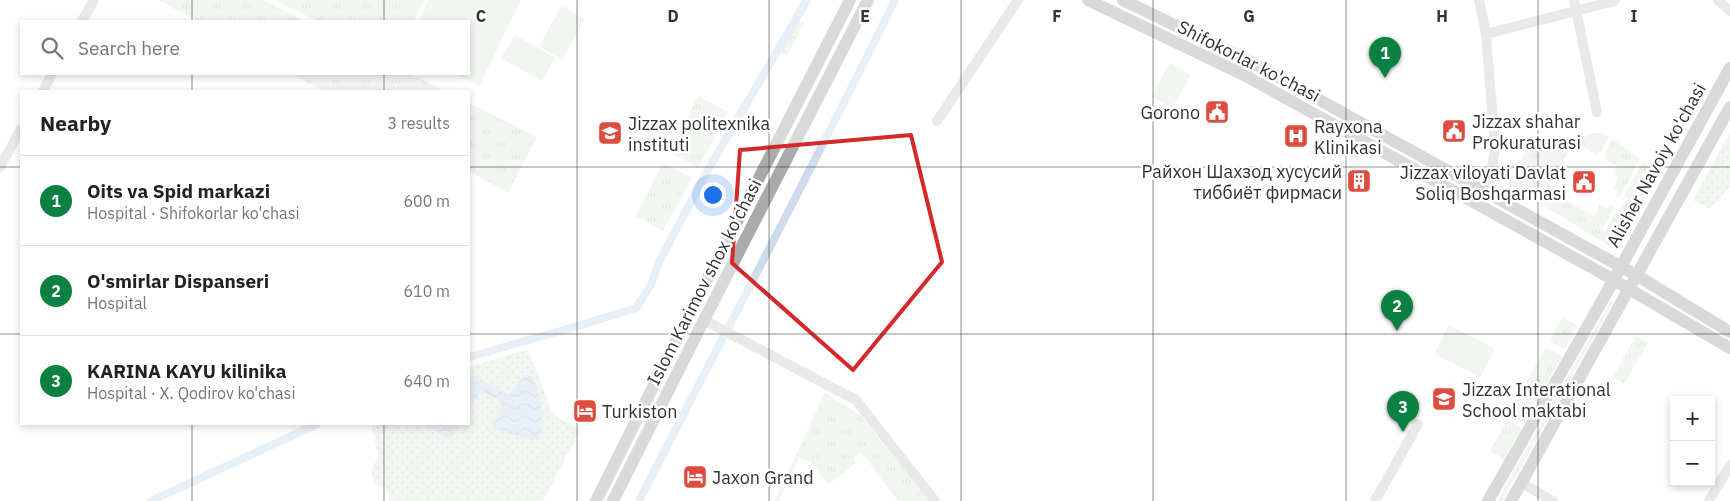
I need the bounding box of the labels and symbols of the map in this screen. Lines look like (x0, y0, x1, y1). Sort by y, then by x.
text: C (476, 6, 486, 26)
text: D (667, 6, 679, 26)
text: E (860, 6, 870, 26)
text: F (1052, 6, 1062, 26)
text: G (1243, 6, 1255, 26)
text: H (1436, 6, 1448, 26)
text: I (1631, 6, 1638, 26)
street label: Shifokorlar ko'chasi (1174, 15, 1324, 107)
pin: 1 (1369, 37, 1401, 78)
street label: Alisher Navoiy ko'chasi (1601, 79, 1711, 251)
public building icon: Gorono (1204, 99, 1230, 125)
place label: Gorono (1141, 101, 1200, 124)
place label: Jizzax shahar Prokuraturasi (1472, 110, 1581, 154)
place label: Jizzax politexnika instituti (628, 112, 770, 156)
place label: Rayxona Klinikasi (1314, 115, 1383, 159)
public building icon: Jizzax shahar Prokuraturasi (1441, 118, 1467, 144)
school or university icon: Jizzax politexnika instituti (597, 120, 623, 146)
hospital icon: Rayxona Klinikasi (1283, 123, 1309, 149)
place label: Райхон Шахзод хусусий тиббиёт фирмаси (1142, 160, 1342, 204)
place label: Jizzax viloyati Davlat Soliq Boshqarmasi (1400, 161, 1566, 205)
building icon: Райхон Шахзод хусусий тиббиёт фирмаси (1346, 168, 1372, 194)
public building icon: Jizzax viloyati Davlat Soliq Boshqarmasi (1571, 169, 1597, 195)
street label: Islom Karimov shox ko'chasi (642, 175, 766, 389)
your location (700, 182, 726, 208)
pin: 2 (1381, 290, 1413, 331)
place label: Jizzax Interational School maktabi (1462, 378, 1611, 422)
school or university icon: Jizzax Interational School maktabi (1431, 386, 1457, 412)
pin: 3 (1387, 391, 1419, 432)
hotel icon: Turkiston (572, 398, 598, 424)
place label: Turkiston (602, 400, 677, 423)
hotel icon: Jaxon Grand (682, 464, 708, 490)
place label: Jaxon Grand (712, 466, 814, 489)

